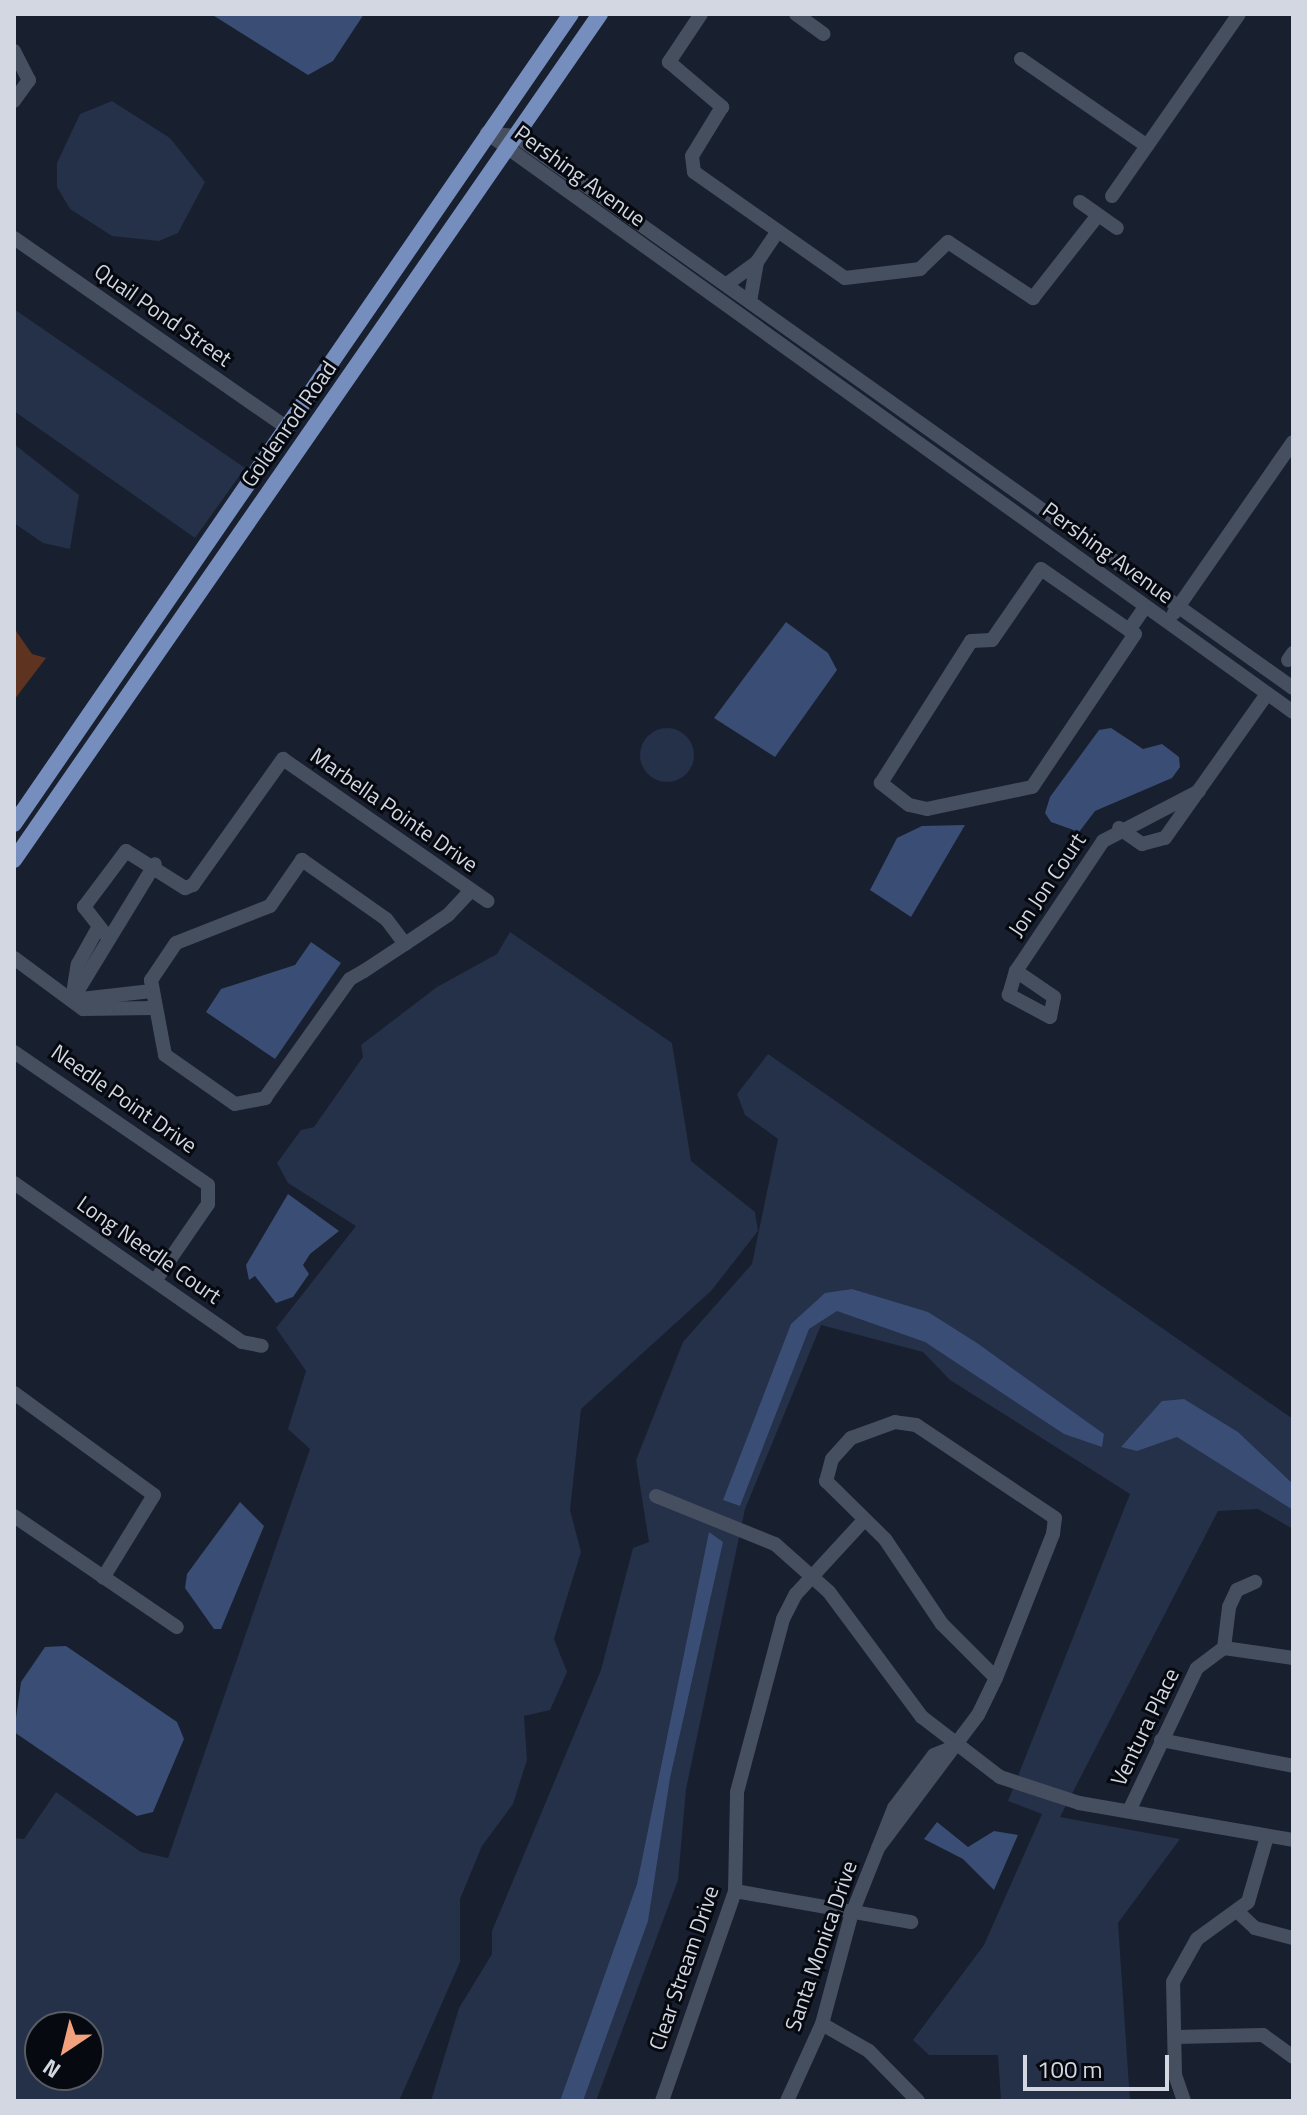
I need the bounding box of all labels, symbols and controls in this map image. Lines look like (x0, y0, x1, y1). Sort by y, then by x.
street label: Pershing Avenue (509, 120, 651, 232)
street label: Quail Pond Street (89, 258, 237, 372)
street label: Goldenrod Road (236, 356, 342, 492)
street label: Pershing Avenue (1037, 497, 1179, 609)
street label: Marbella Pointe Drive (305, 742, 483, 878)
street label: Jon Jon Court (1003, 828, 1091, 942)
street label: Needle Point Drive (46, 1039, 202, 1159)
street label: Long Needle Court (72, 1190, 226, 1310)
street label: Ventura Place (1105, 1664, 1185, 1790)
street label: Santa Monica Drive (779, 1857, 863, 2035)
street label: Clear Stream Drive (644, 1882, 724, 2054)
north arrow (24, 2011, 104, 2091)
scale bar (1027, 2039, 1173, 2089)
text: N (35, 2051, 67, 2087)
text: 100 m (1037, 2051, 1103, 2087)

